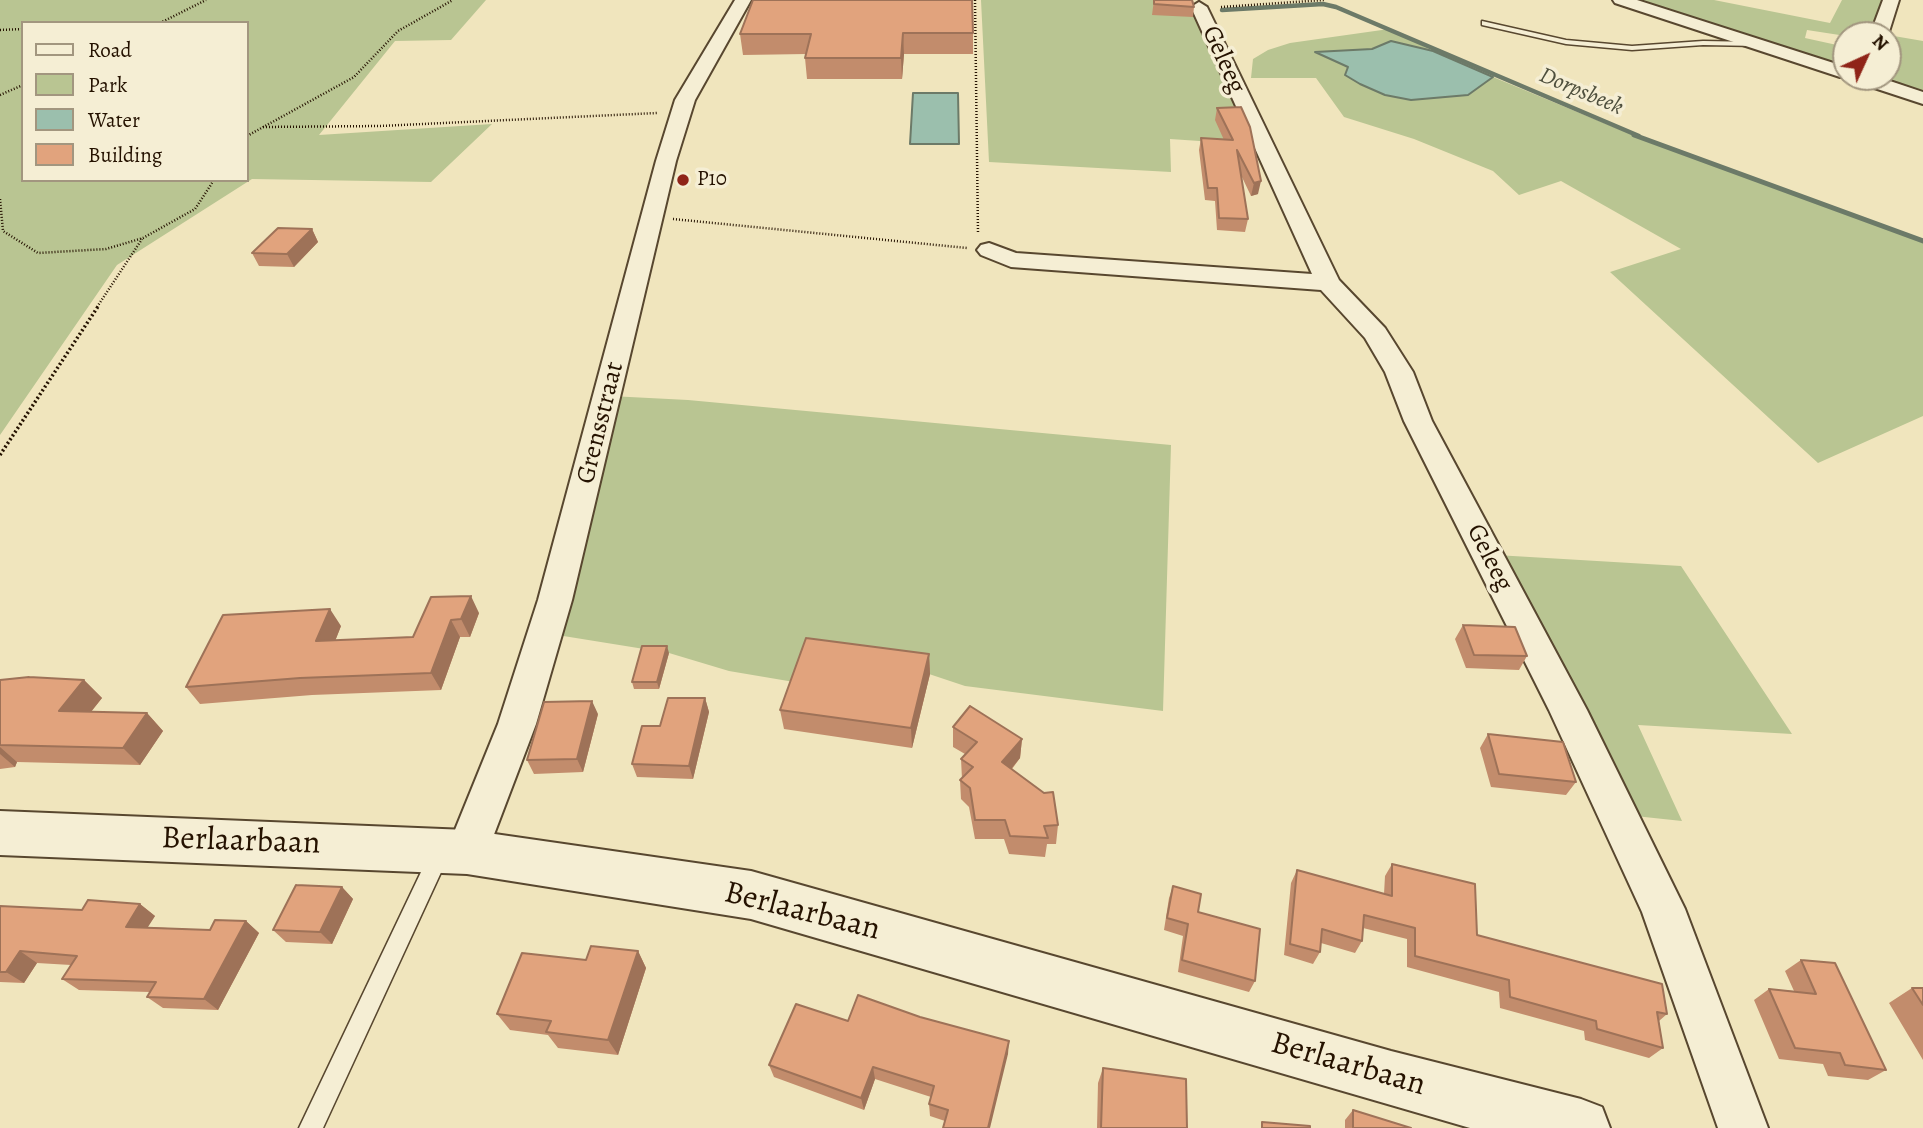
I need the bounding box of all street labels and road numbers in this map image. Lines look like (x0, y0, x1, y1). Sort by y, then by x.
street label: Geleeg (1194, 21, 1252, 99)
street label: Grensstraat (571, 359, 631, 487)
street label: Geleeg (1459, 519, 1519, 597)
street label: Berlaarbaan (161, 820, 321, 864)
street label: Berlaarbaan (720, 874, 884, 950)
street label: Berlaarbaan (1266, 1025, 1430, 1105)

